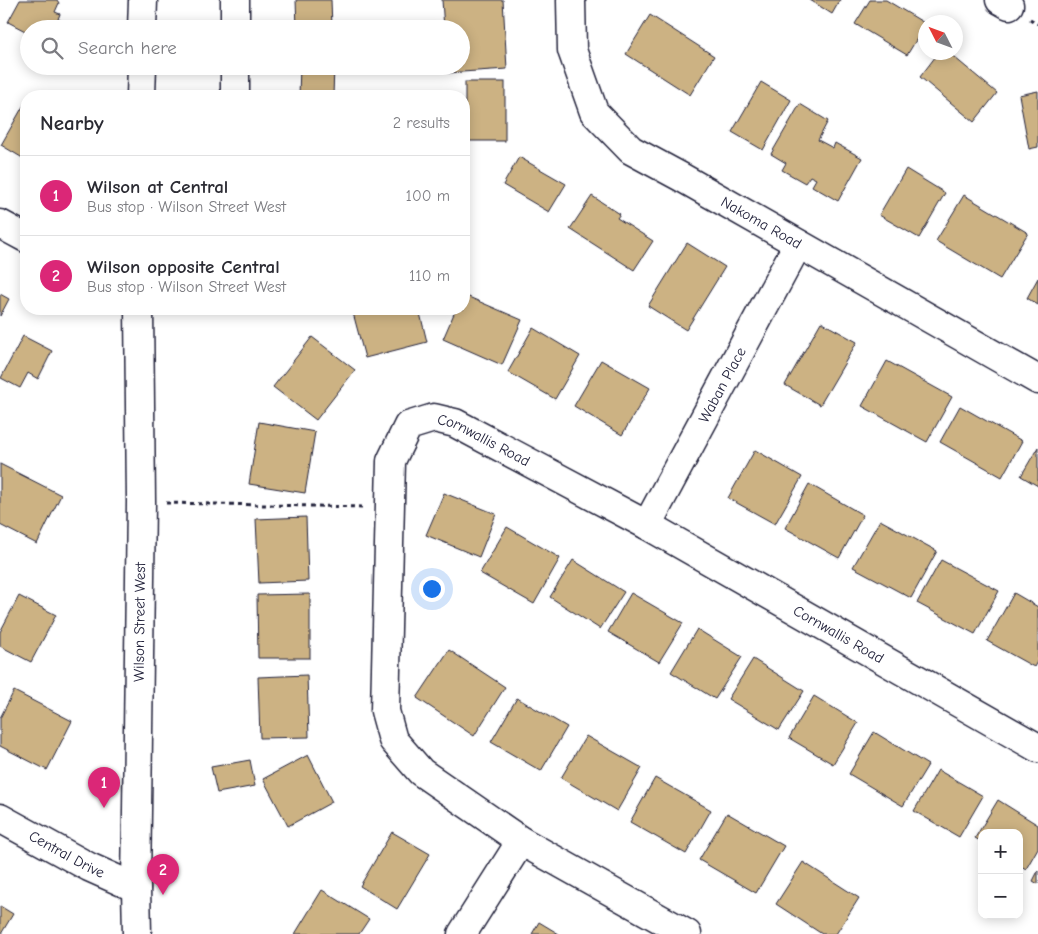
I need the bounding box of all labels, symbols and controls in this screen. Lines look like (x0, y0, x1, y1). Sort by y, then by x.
north arrow (918, 15, 963, 60)
search box (20, 20, 470, 75)
icon: search (38, 34, 66, 62)
text: Search here (78, 37, 177, 59)
text: Nearby (40, 111, 104, 135)
text: 2 results (393, 114, 450, 132)
text: Wilson at Central (87, 176, 228, 198)
text: 1 (53, 187, 59, 205)
text: 100 m (406, 187, 450, 205)
street label: Nakoma Road (718, 193, 805, 253)
text: Bus stop · Wilson Street West (87, 198, 286, 216)
text: Wilson opposite Central (87, 256, 280, 278)
text: 2 (52, 267, 60, 285)
text: 110 m (409, 267, 450, 285)
text: Bus stop · Wilson Street West (87, 278, 286, 296)
street label: Waban Place (695, 344, 750, 426)
street label: Cornwallis Road (435, 410, 533, 470)
street label: Wilson Street West (130, 561, 149, 682)
your location (419, 576, 445, 602)
street label: Cornwallis Road (790, 601, 887, 667)
pin: 1 (88, 767, 120, 808)
street label: Central Drive (26, 827, 108, 882)
map controls (978, 829, 1023, 919)
button: + (978, 829, 1023, 874)
pin: 2 (147, 854, 179, 895)
button: − (978, 874, 1023, 919)

